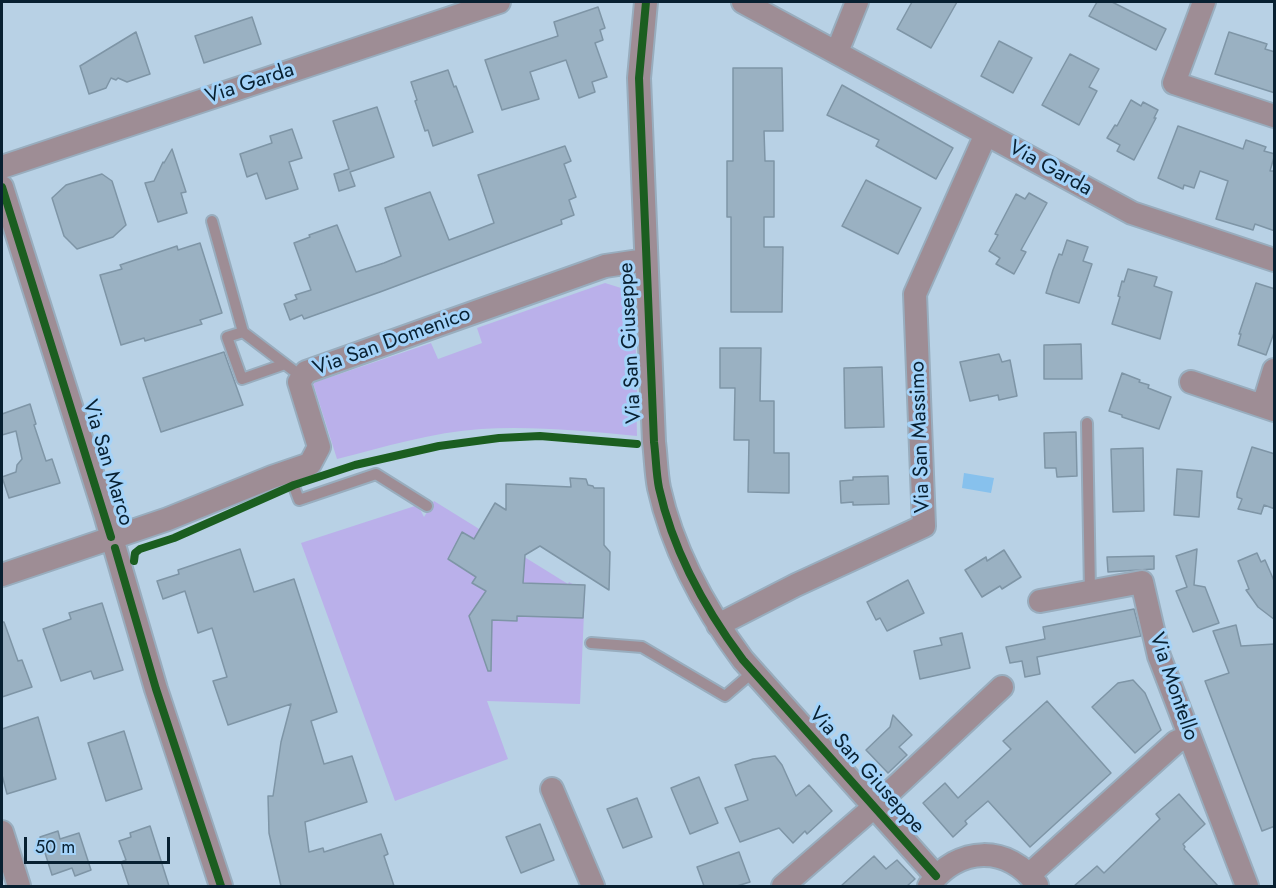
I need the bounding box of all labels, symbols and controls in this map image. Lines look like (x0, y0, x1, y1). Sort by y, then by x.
street label: Via Garda (203, 58, 297, 110)
street label: Via Garda (1004, 136, 1096, 202)
street label: Via San Giuseppe (614, 262, 648, 424)
street label: Via San Domenico (310, 302, 474, 382)
street label: Via San Massimo (906, 361, 936, 513)
street label: Via San Marco (76, 397, 138, 529)
street label: Via Montello (1143, 630, 1203, 744)
street label: Via San Giuseppe (803, 703, 929, 839)
scale bar (27, 825, 172, 863)
text: 50 m (35, 834, 75, 860)

